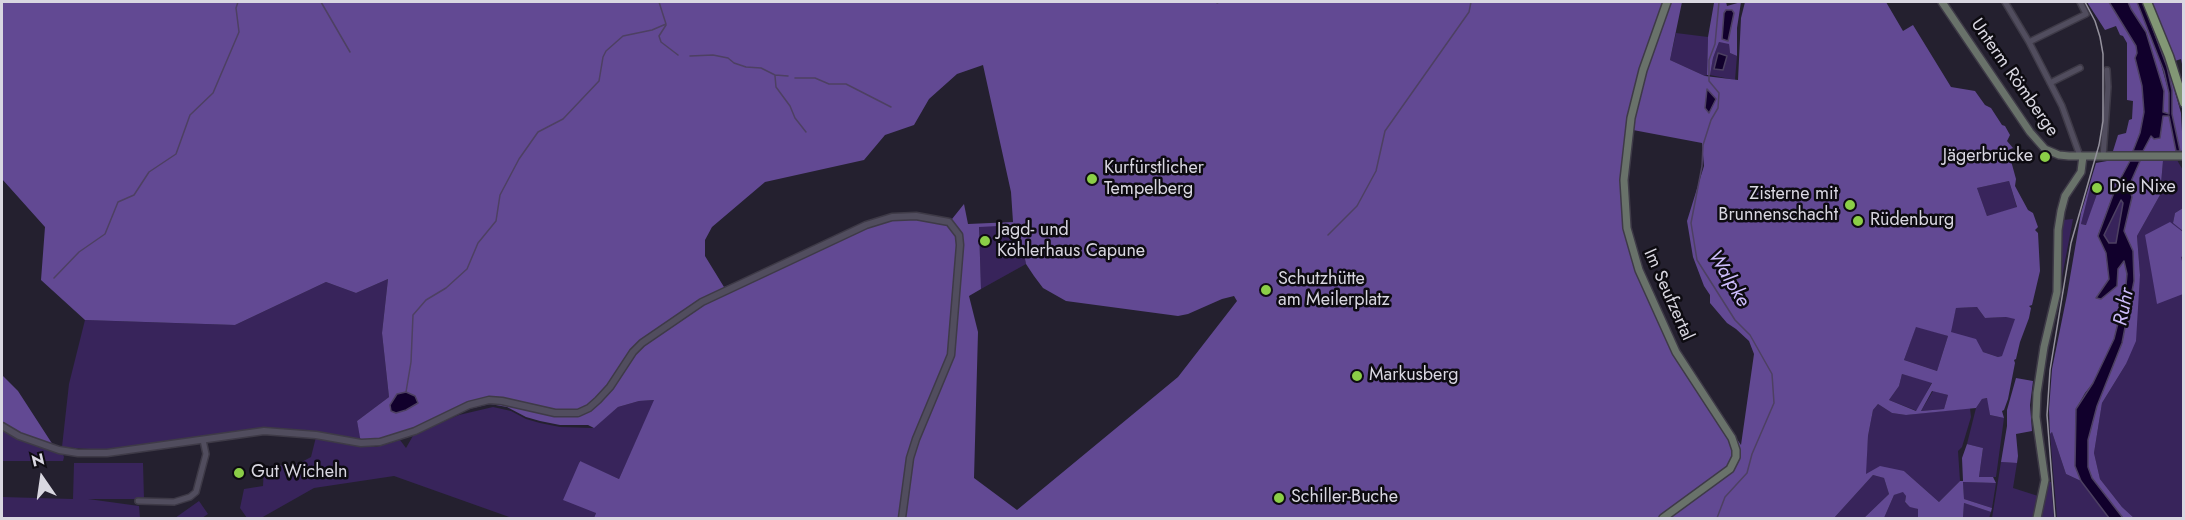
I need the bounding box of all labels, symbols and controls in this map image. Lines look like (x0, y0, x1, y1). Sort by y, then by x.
street label: Unterm Römberge (1965, 15, 2063, 141)
place label: Jägerbrücke (1943, 146, 2033, 168)
marker: Jägerbrücke (2038, 150, 2052, 164)
place label: Kurfürstlicher Tempelberg (1104, 158, 1204, 201)
marker: Kurfürstlicher Tempelberg (1085, 172, 1099, 186)
place label: Die Nixe (2109, 177, 2176, 199)
marker: Die Nixe (2090, 181, 2104, 195)
place label: Zisterne mit Brunnenschacht (1718, 184, 1838, 226)
marker: Zisterne mit Brunnenschacht (1843, 198, 1857, 212)
place label: Rüdenburg (1870, 210, 1954, 232)
marker: Rüdenburg (1851, 214, 1865, 228)
place label: Jagd- und Köhlerhaus Capune (997, 220, 1145, 262)
marker: Jagd- und Köhlerhaus Capune (978, 234, 992, 248)
street label: Im Seufzertal (1638, 246, 1698, 344)
water label: Walpke (1702, 246, 1754, 312)
place label: Schutzhütte am Meilerplatz (1278, 269, 1390, 312)
marker: Schutzhütte am Meilerplatz (1259, 283, 1273, 297)
water label: Ruhr (2110, 286, 2140, 328)
place label: Markusberg (1369, 365, 1459, 387)
marker: Markusberg (1350, 369, 1364, 383)
text: N (29, 447, 47, 473)
north arrow (12, 448, 72, 508)
place label: Gut Wicheln (251, 462, 348, 484)
marker: Gut Wicheln (232, 466, 246, 480)
place label: Schiller-Buche (1291, 487, 1398, 509)
marker: Schiller-Buche (1272, 491, 1286, 505)

